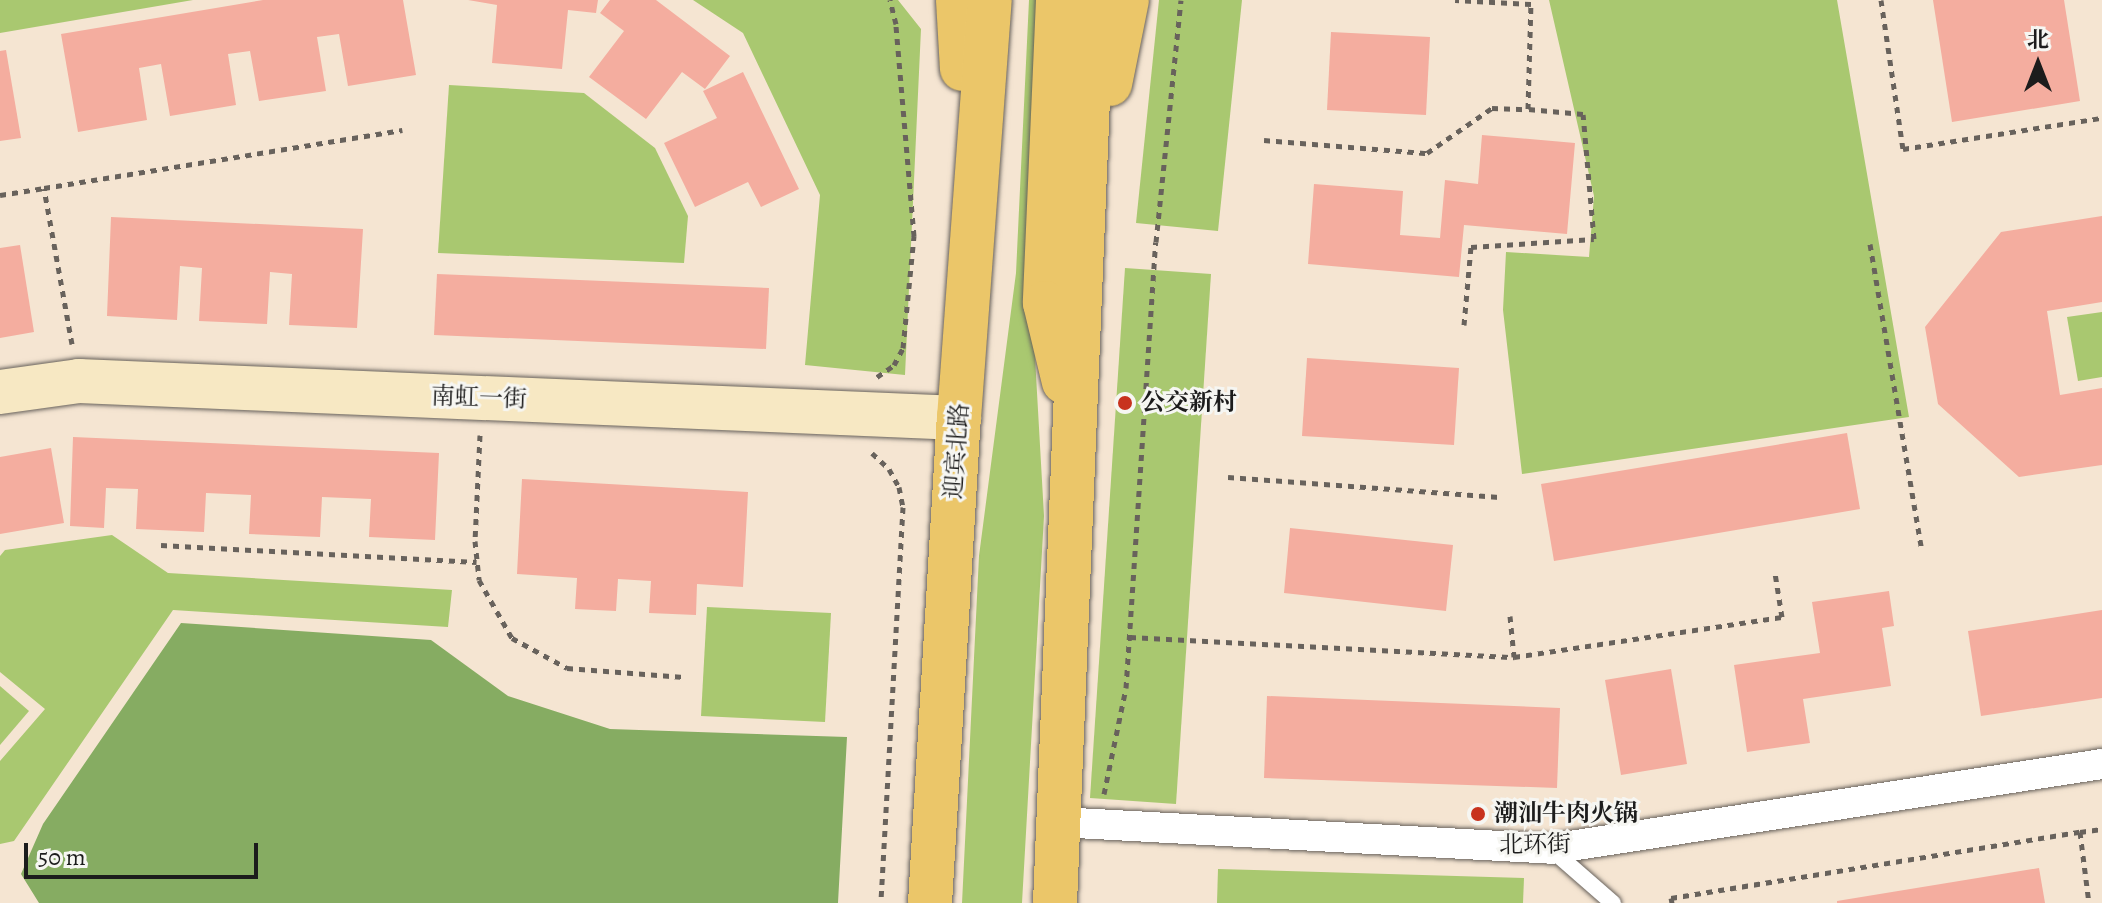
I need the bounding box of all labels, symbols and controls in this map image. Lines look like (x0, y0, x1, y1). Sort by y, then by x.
north arrow (1998, 24, 2078, 104)
text: 北 (2027, 25, 2049, 55)
street label: 南虹一街 (431, 382, 527, 414)
place label: 公交新村 (1141, 389, 1237, 417)
marker: 公交新村 (1116, 394, 1134, 412)
street label: 迎宾北路 (939, 402, 975, 500)
place label: 潮汕牛肉火锅 (1494, 800, 1638, 828)
marker: 潮汕牛肉火锅 (1469, 805, 1487, 823)
scale bar (28, 827, 262, 877)
street label: 北环街 (1499, 830, 1571, 860)
text: 50 m (38, 841, 86, 873)

